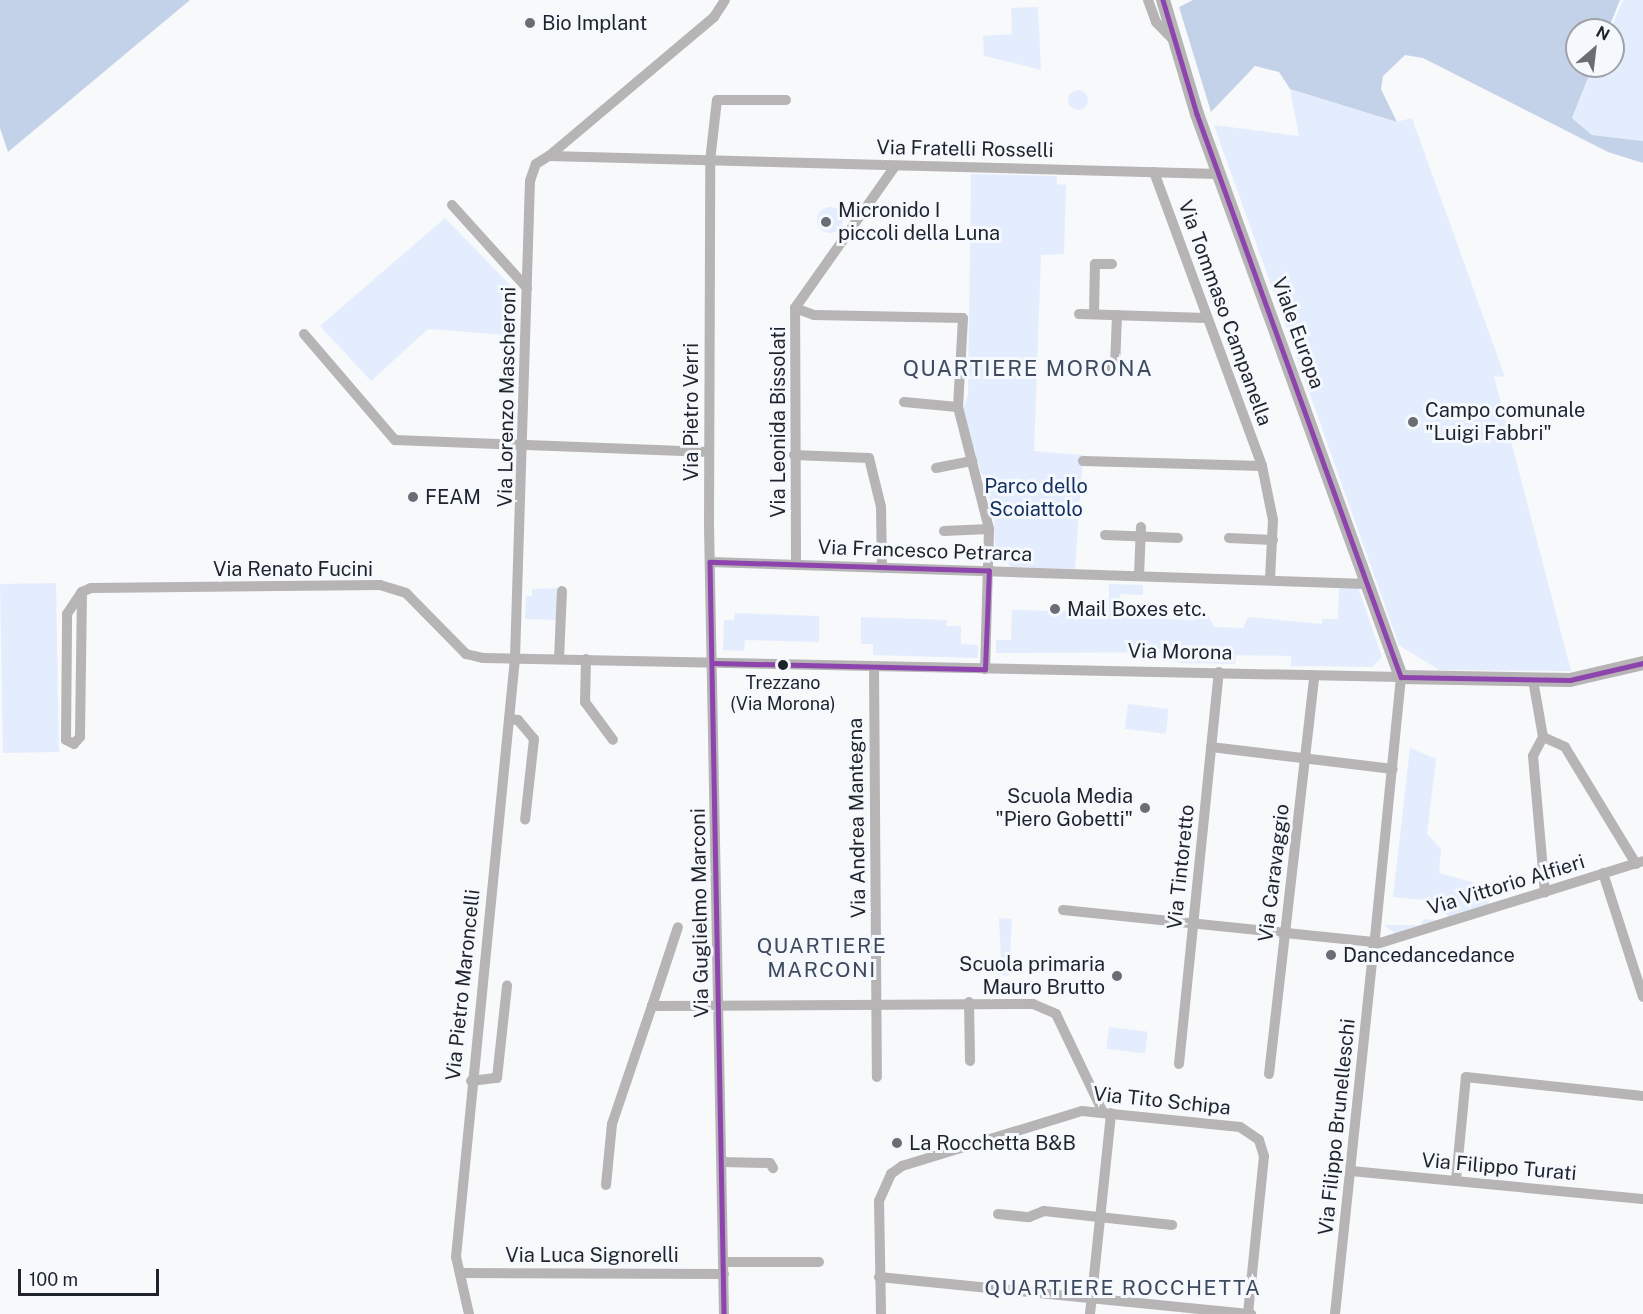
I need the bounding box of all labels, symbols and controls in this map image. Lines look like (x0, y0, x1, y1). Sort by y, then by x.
place label: Bio Implant (542, 11, 647, 35)
marker: Bio Implant (523, 16, 537, 30)
north arrow (1565, 18, 1625, 78)
text: N (1593, 22, 1613, 45)
street label: Via Fratelli Rosselli (876, 135, 1054, 163)
street label: Via Tommaso Campanella (1173, 197, 1277, 429)
place label: Micronido I piccoli della Luna (838, 198, 1000, 245)
marker: Micronido I piccoli della Luna (819, 215, 833, 229)
street label: Viale Europa (1267, 274, 1329, 392)
street label: Via Lorenzo Mascheroni (493, 286, 521, 508)
street label: Via Leonida Bissolati (766, 326, 790, 518)
street label: Via Pietro Verri (679, 343, 703, 481)
district label: QUARTIERE MORONA (903, 356, 1153, 382)
place label: Campo comunale "Luigi Fabbri" (1425, 398, 1586, 445)
marker: Campo comunale "Luigi Fabbri" (1406, 415, 1420, 429)
park label: Parco dello Scoiattolo (984, 474, 1088, 521)
place label: FEAM (425, 485, 481, 509)
marker: FEAM (406, 490, 420, 504)
street label: Via Francesco Petrarca (817, 535, 1033, 567)
street label: Via Renato Fucini (213, 557, 373, 581)
place label: Mail Boxes etc. (1067, 597, 1207, 621)
marker: Mail Boxes etc. (1048, 602, 1062, 616)
street label: Via Morona (1127, 639, 1233, 665)
marker: Trezzano (Via Morona) (777, 659, 789, 671)
place label: Trezzano (Via Morona) (730, 673, 836, 716)
street label: Via Andrea Mantegna (843, 718, 871, 918)
place label: Scuola Media "Piero Gobetti" (995, 784, 1133, 831)
marker: Scuola Media "Piero Gobetti" (1138, 801, 1152, 815)
street label: Via Tintoretto (1163, 803, 1199, 931)
street label: Via Caravaggio (1254, 803, 1294, 943)
street label: Via Guglielmo Marconi (686, 808, 714, 1018)
street label: Via Vittorio Alfieri (1424, 850, 1588, 920)
street label: Via Pietro Maroncelli (441, 888, 485, 1082)
district label: QUARTIERE MARCONI (757, 933, 887, 983)
place label: Dancedancedance (1343, 943, 1515, 967)
marker: Dancedancedance (1324, 948, 1338, 962)
place label: Scuola primaria Mauro Brutto (959, 952, 1105, 999)
marker: Scuola primaria Mauro Brutto (1110, 969, 1124, 983)
street label: Via Filippo Brunelleschi (1314, 1017, 1360, 1237)
street label: Via Tito Schipa (1092, 1082, 1232, 1120)
place label: La Rocchetta B&B (909, 1131, 1076, 1155)
marker: La Rocchetta B&B (890, 1136, 904, 1150)
street label: Via Filippo Turati (1420, 1148, 1578, 1186)
street label: Via Luca Signorelli (505, 1243, 679, 1267)
scale bar (21, 1257, 162, 1295)
text: 100 m (29, 1269, 78, 1290)
district label: QUARTIERE ROCCHETTA (985, 1275, 1261, 1301)

